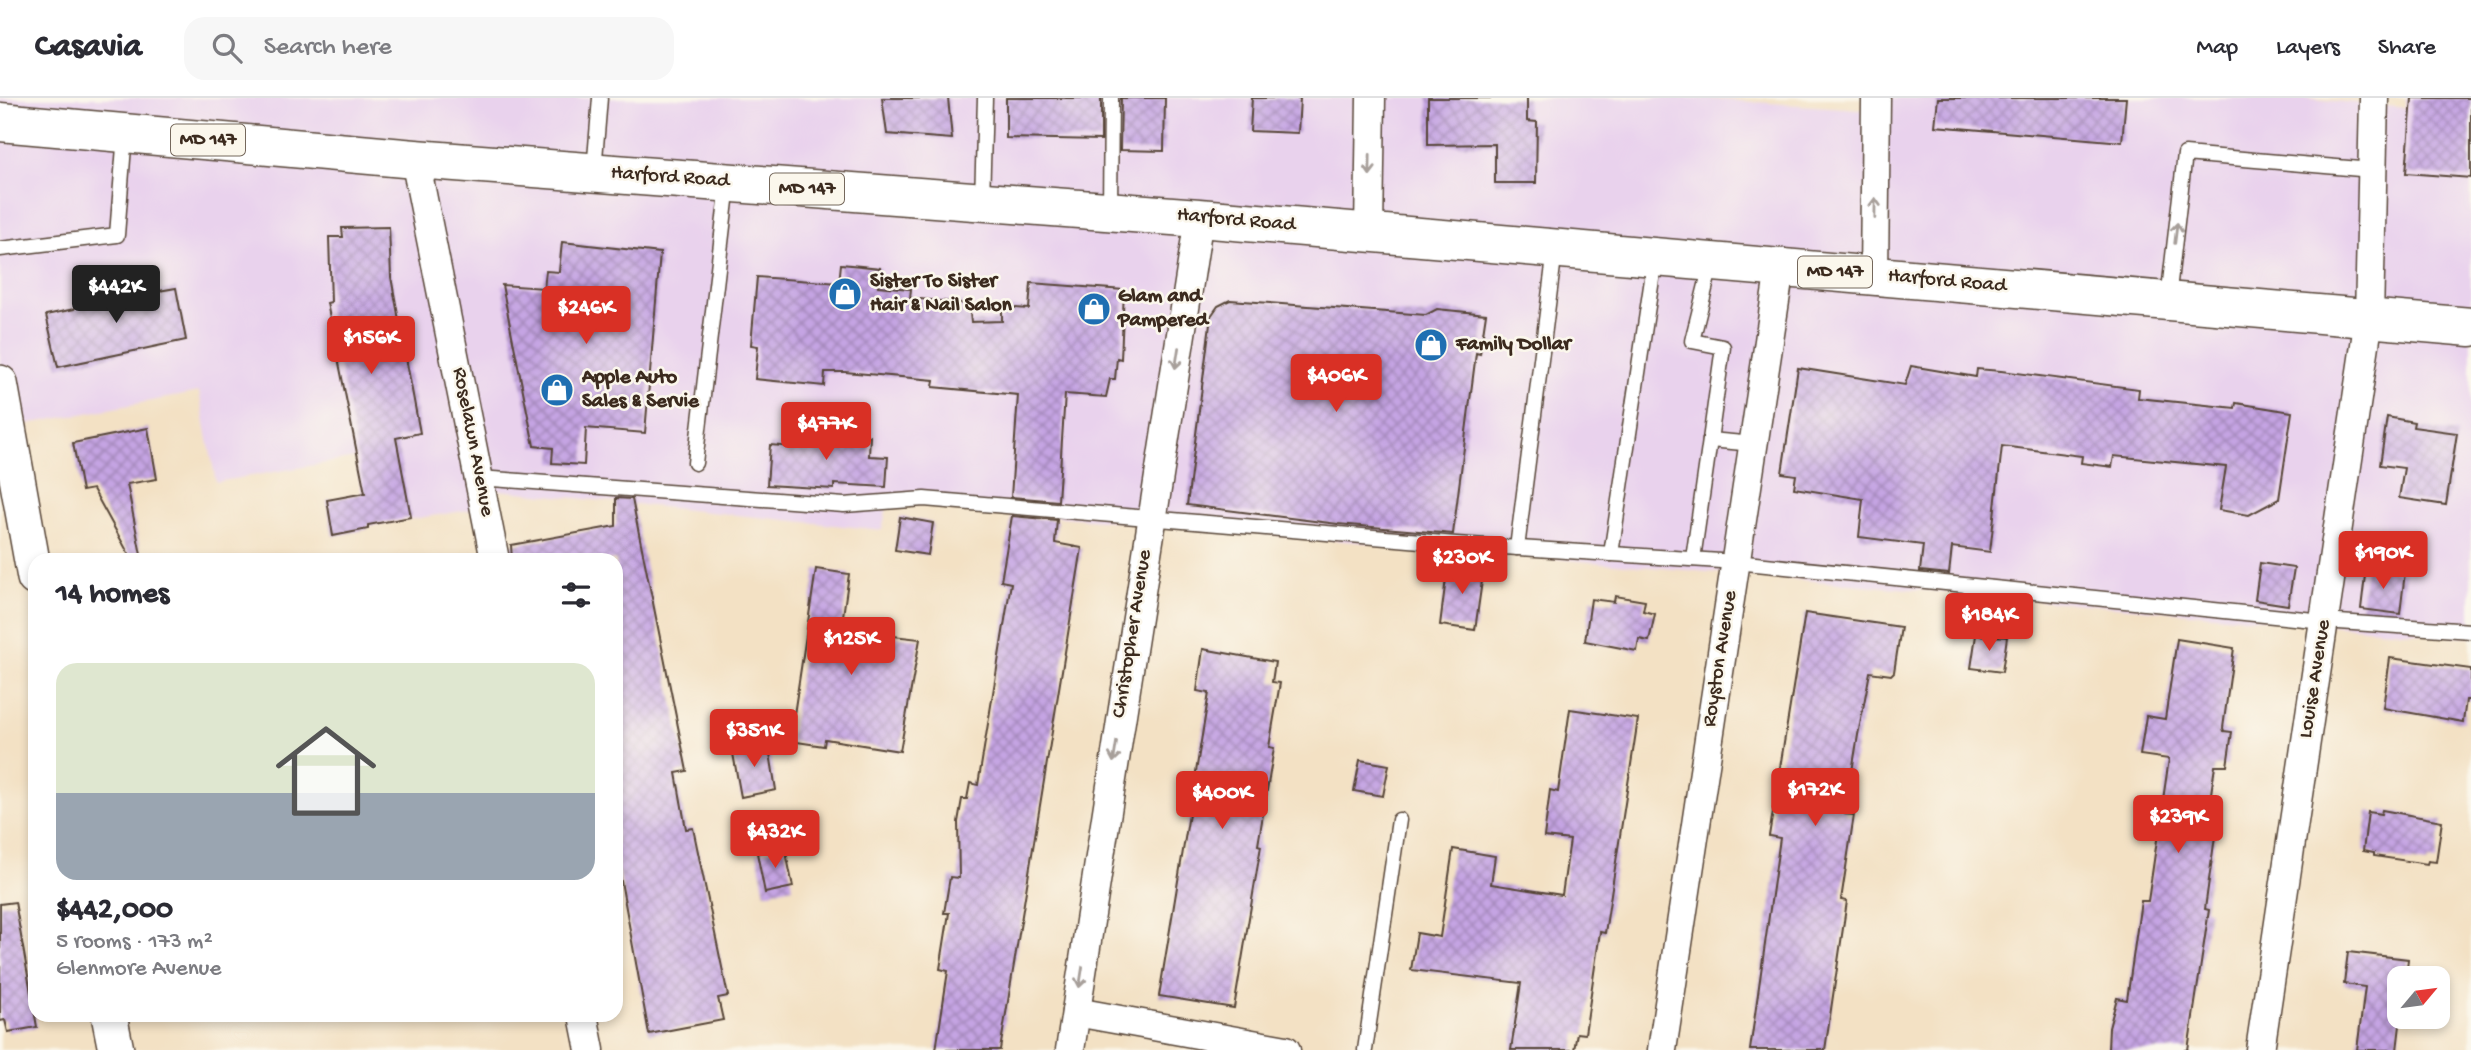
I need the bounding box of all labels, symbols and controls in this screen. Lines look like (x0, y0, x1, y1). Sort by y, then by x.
search box (184, 17, 674, 80)
text: Casavia (35, 29, 142, 67)
icon: search (208, 29, 246, 67)
text: Search here (264, 33, 392, 64)
text: Map (2196, 34, 2238, 63)
text: Layers (2276, 34, 2340, 63)
text: Share (2378, 34, 2436, 63)
road number: MD 147 (171, 124, 245, 156)
one-way arrow (1363, 153, 1377, 176)
street label: Harford Road (610, 161, 732, 195)
road number: MD 147 (770, 174, 844, 204)
one-way arrow (1868, 196, 1882, 219)
street label: Harford Road (1176, 203, 1298, 239)
one-way arrow (2169, 222, 2182, 245)
road number: MD 147 (1798, 256, 1872, 288)
street label: Harford Road (1887, 264, 2009, 300)
pin: $442K (67, 266, 165, 325)
place label: Sister To Sister Hair & Nail Salon (870, 270, 1013, 319)
text: $442K (88, 274, 144, 301)
shop icon: Sister To Sister Hair & Nail Salon (826, 275, 864, 313)
place label: Glam and Pampered (1117, 285, 1211, 334)
pin: $246K (537, 286, 635, 346)
shop icon: Glam and Pampered (1075, 290, 1113, 328)
text: $246K (558, 295, 614, 322)
pin: $156K (322, 316, 420, 376)
text: $156K (343, 325, 399, 352)
shop icon: Family Dollar (1412, 326, 1450, 364)
place label: Family Dollar (1455, 333, 1573, 358)
one-way arrow (1170, 346, 1183, 369)
pin: $406K (1287, 354, 1385, 414)
text: $406K (1307, 363, 1365, 390)
street label: Roselawn Avenue (445, 365, 499, 520)
place label: Apple Auto Sales & Servie (581, 366, 700, 415)
shop icon: Apple Auto Sales & Servie (538, 371, 576, 409)
pin: $477K (777, 402, 875, 462)
text: $477K (797, 411, 855, 438)
pin: $190K (2334, 532, 2432, 591)
pin: $230K (1413, 536, 1511, 596)
text: $190K (2355, 540, 2411, 567)
text: $230K (1432, 545, 1492, 572)
street label: Christopher Avenue (1107, 547, 1159, 720)
icon: filters (557, 576, 595, 614)
text: 14 homes (56, 578, 169, 613)
street label: Royston Avenue (1698, 588, 1744, 729)
pin: $184K (1940, 594, 2038, 653)
text: $184K (1961, 602, 2017, 629)
street label: Louise Avenue (2294, 617, 2338, 740)
pin: $125K (802, 618, 900, 677)
text: $125K (823, 626, 879, 653)
icon: home (263, 708, 389, 834)
pin: $351K (705, 710, 803, 769)
text: $351K (726, 718, 782, 745)
one-way arrow (1108, 740, 1121, 763)
pin: $172K (1766, 768, 1864, 828)
pin: $400K (1173, 772, 1271, 831)
text: $172K (1787, 777, 1843, 804)
text: $400K (1192, 780, 1252, 807)
pin: $239K (2129, 796, 2227, 855)
text: $239K (2149, 804, 2207, 831)
pin: $432K (726, 810, 824, 870)
text: $432K (746, 819, 804, 846)
text: $442,000 (56, 894, 173, 929)
text: 5 rooms · 173 m² (56, 929, 213, 956)
text: Glenmore Avenue (56, 956, 221, 983)
one-way arrow (1074, 965, 1087, 988)
north arrow (2387, 966, 2450, 1029)
map controls (2387, 966, 2450, 1029)

